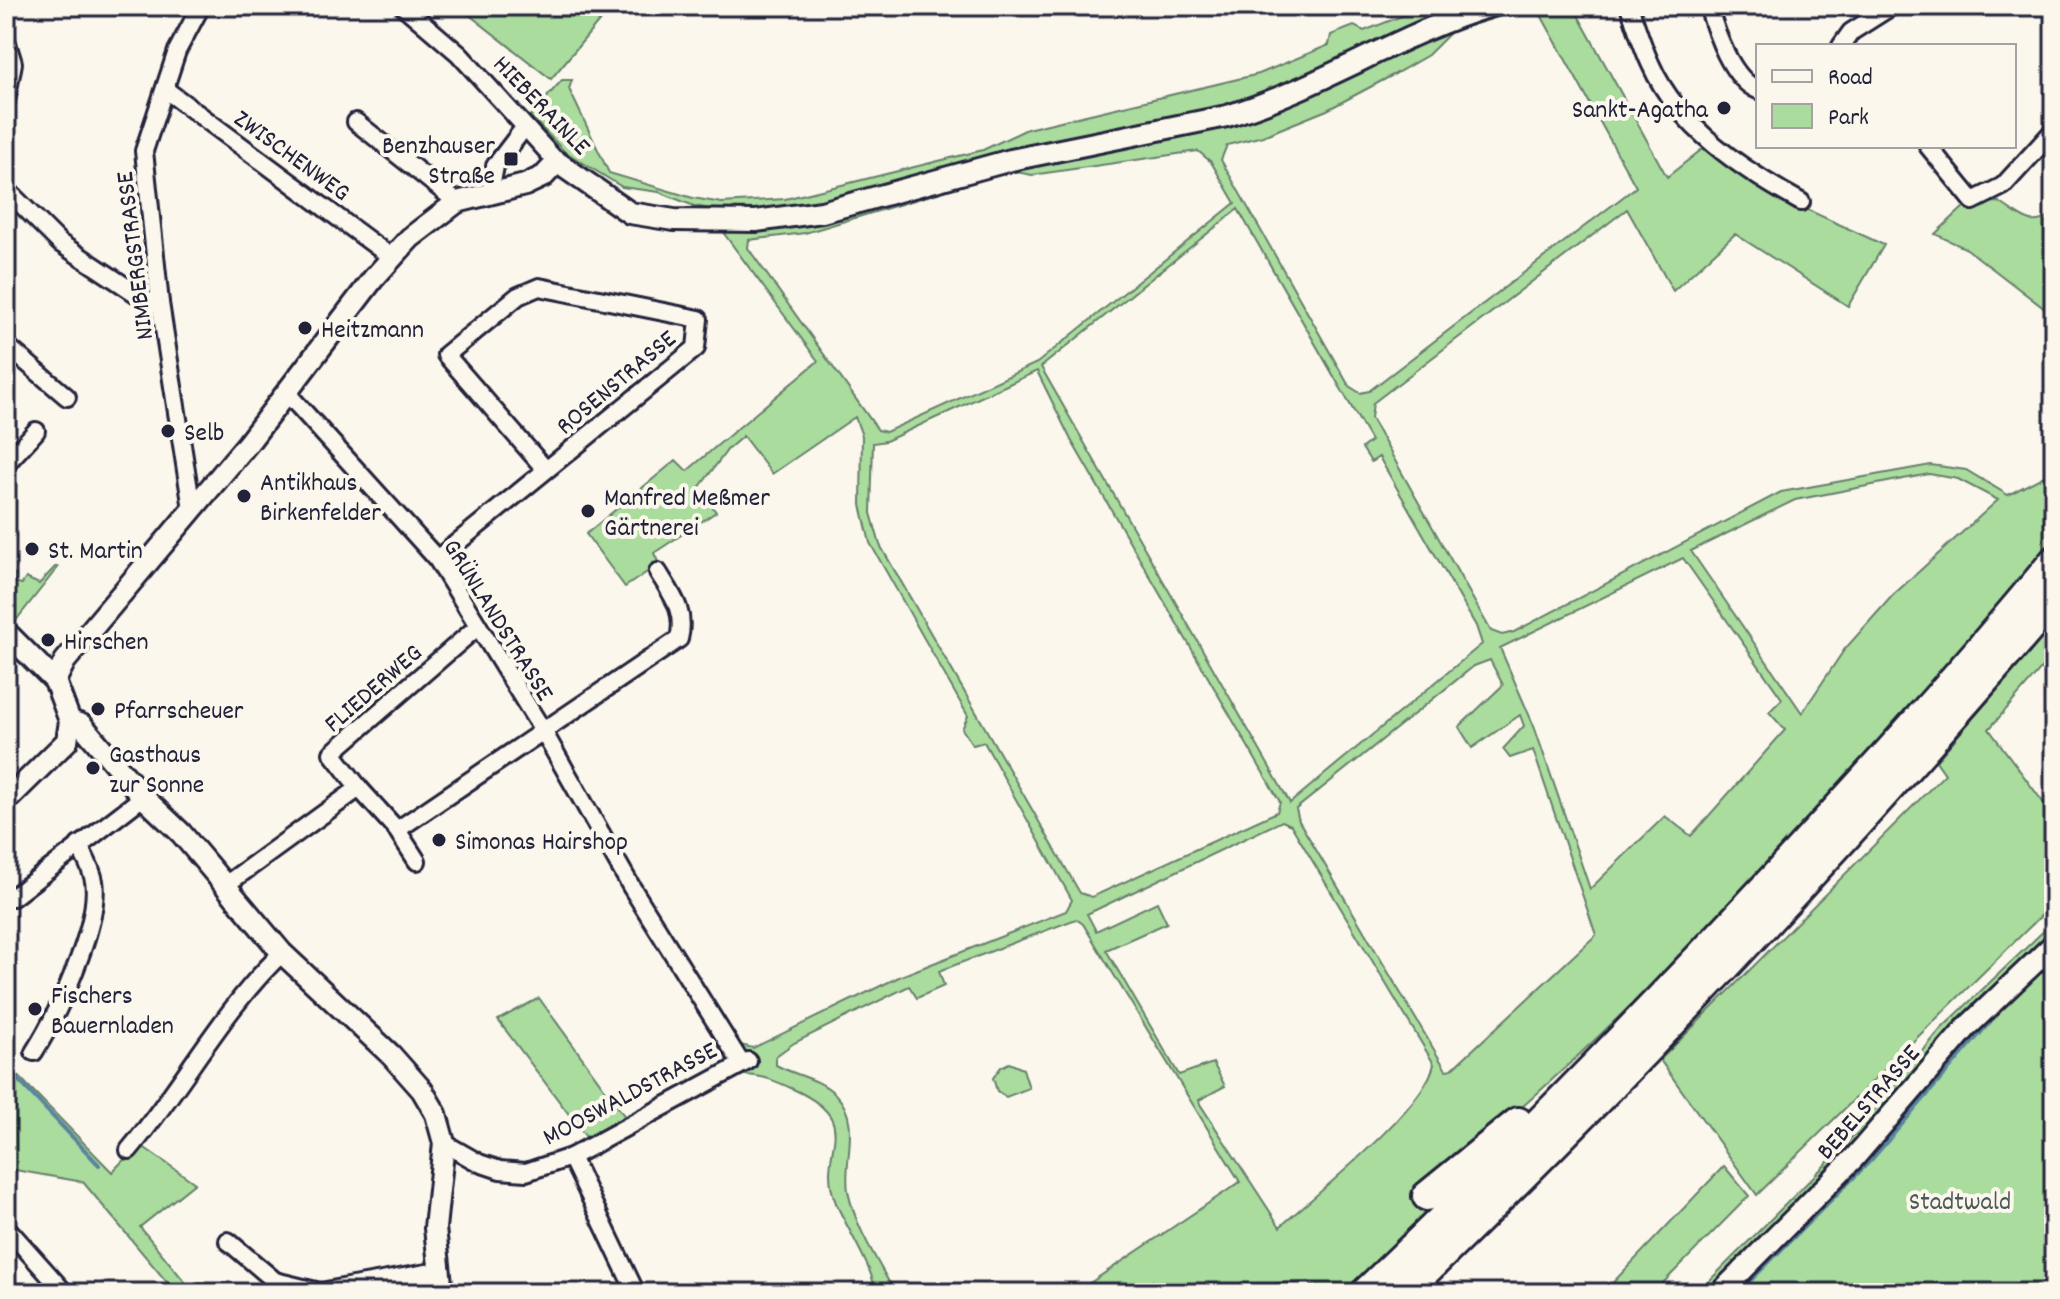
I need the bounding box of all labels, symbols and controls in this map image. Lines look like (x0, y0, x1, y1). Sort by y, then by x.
legend (1756, 44, 2016, 148)
street label: HIEBERAINLE (483, 48, 598, 165)
text: Road (1828, 62, 1873, 96)
place label: Sankt-Agatha (1572, 93, 1709, 130)
marker: Sankt-Agatha (1715, 99, 1733, 117)
street label: ZWISCHENWEG (225, 102, 357, 212)
text: Park (1828, 102, 1869, 136)
place label: Benzhauser Straße (382, 129, 495, 196)
marker: Benzhauser Straße (502, 150, 520, 168)
street label: NIMBERGSTRASSE (108, 169, 165, 342)
place label: Heitzmann (321, 313, 424, 350)
marker: Heitzmann (296, 319, 314, 337)
street label: ROSENSTRASSE (549, 322, 686, 445)
place label: Selb (184, 416, 224, 453)
marker: Selb (159, 422, 177, 440)
place label: Antikhaus Birkenfelder (260, 466, 381, 533)
place label: Manfred Meßmer Gärtnerei (604, 481, 770, 548)
marker: Antikhaus Birkenfelder (235, 487, 253, 505)
marker: Manfred Meßmer Gärtnerei (579, 502, 597, 520)
street label: GRÜNLANDSTRASSE (432, 533, 562, 709)
place label: St. Martin (48, 534, 143, 571)
marker: St. Martin (23, 540, 41, 558)
place label: Hirschen (64, 625, 148, 662)
marker: Hirschen (39, 631, 57, 649)
street label: FLIEDERWEG (317, 636, 432, 743)
place label: Pfarrscheuer (114, 694, 244, 731)
marker: Pfarrscheuer (89, 700, 107, 718)
place label: Gasthaus zur Sonne (109, 738, 204, 805)
marker: Gasthaus zur Sonne (84, 759, 102, 777)
place label: Simonas Hairshop (455, 825, 628, 862)
marker: Simonas Hairshop (430, 831, 448, 849)
place label: Fischers Bauernladen (51, 979, 174, 1046)
marker: Fischers Bauernladen (26, 1000, 44, 1018)
street label: MOOSWALDSTRASSE (537, 1033, 725, 1157)
street label: BEBELSTRASSE (1809, 1037, 1930, 1169)
park label: Stadtwald (1909, 1185, 2011, 1222)

